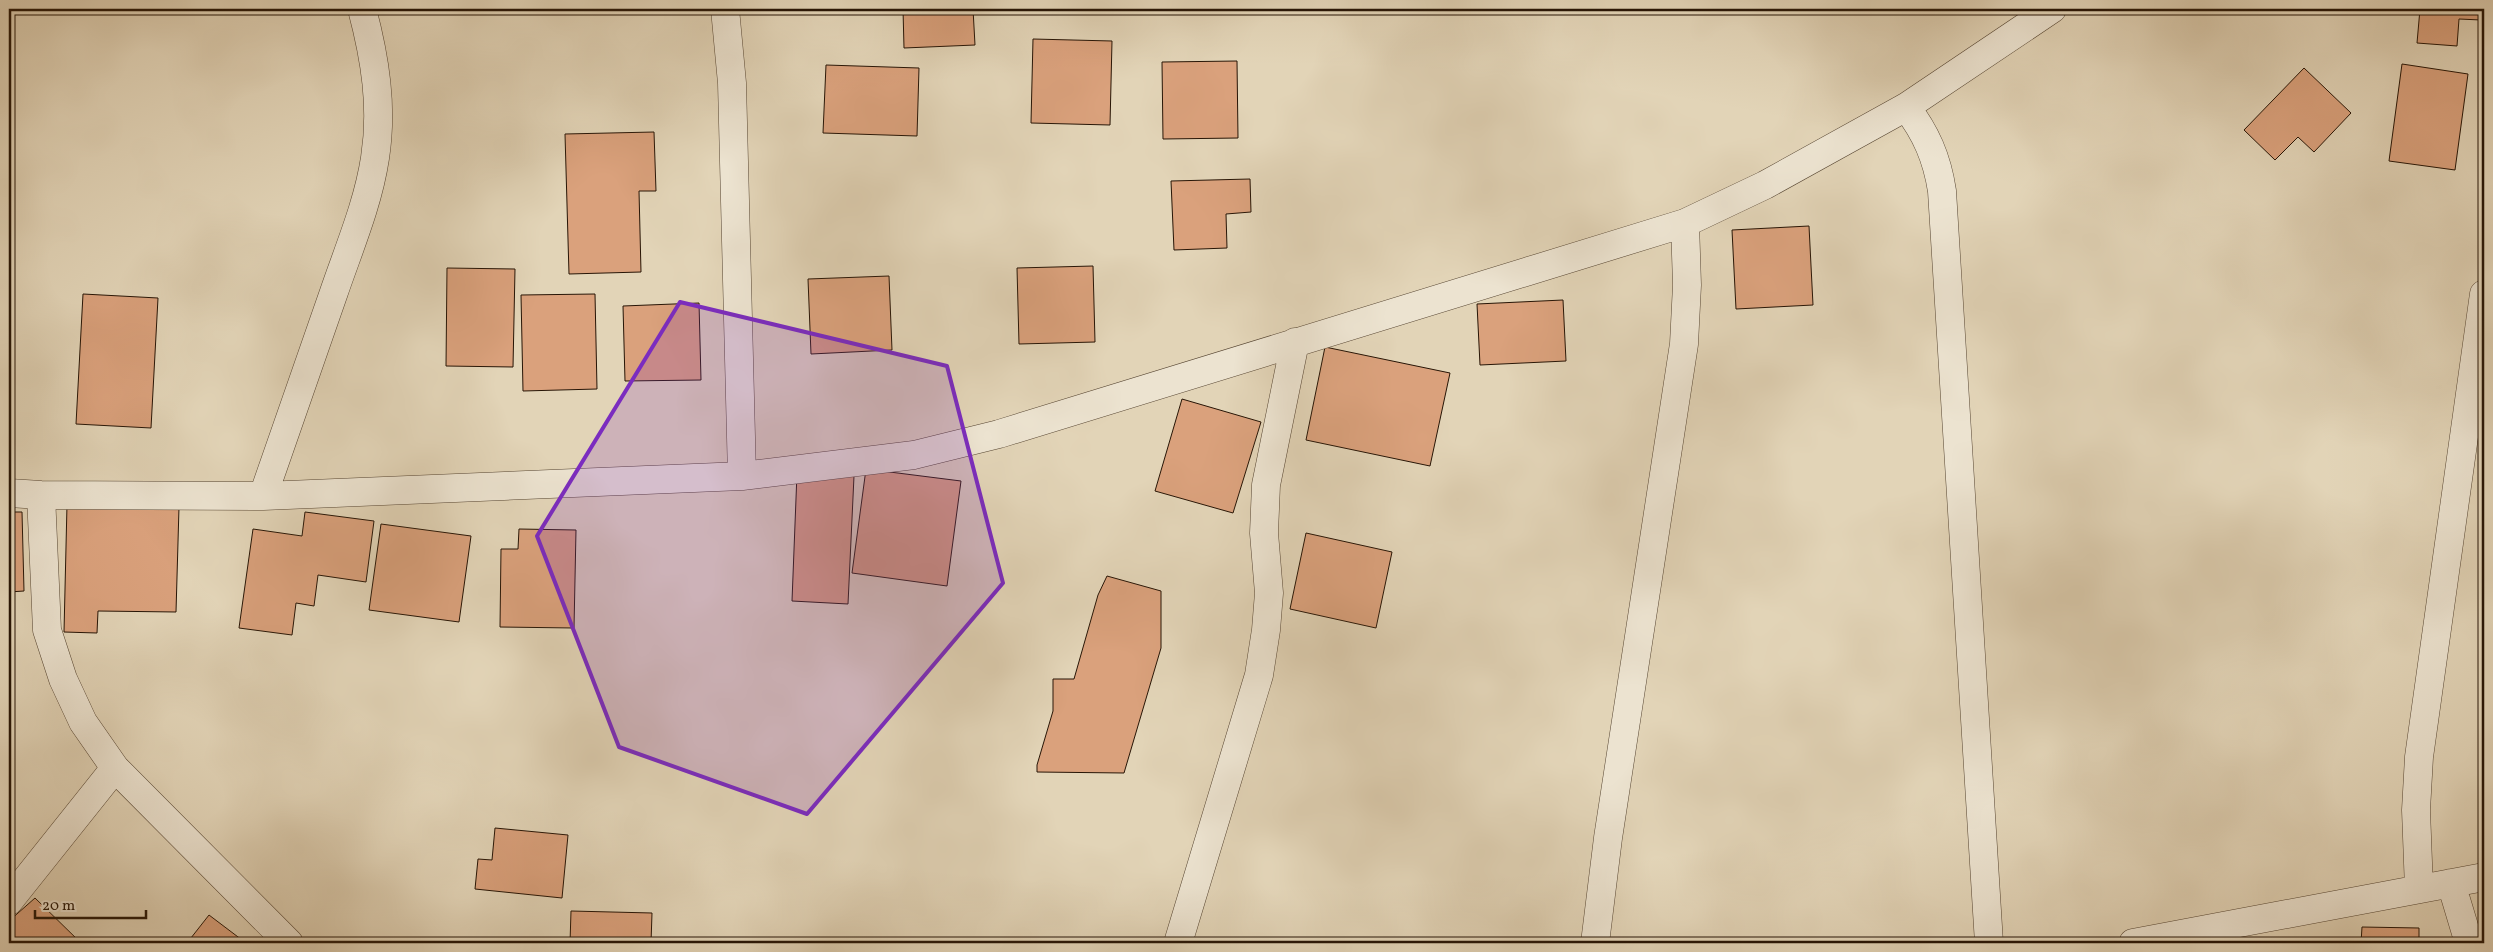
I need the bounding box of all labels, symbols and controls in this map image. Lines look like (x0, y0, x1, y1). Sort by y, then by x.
scale bar (35, 887, 146, 919)
text: 20 m (42, 896, 75, 917)

